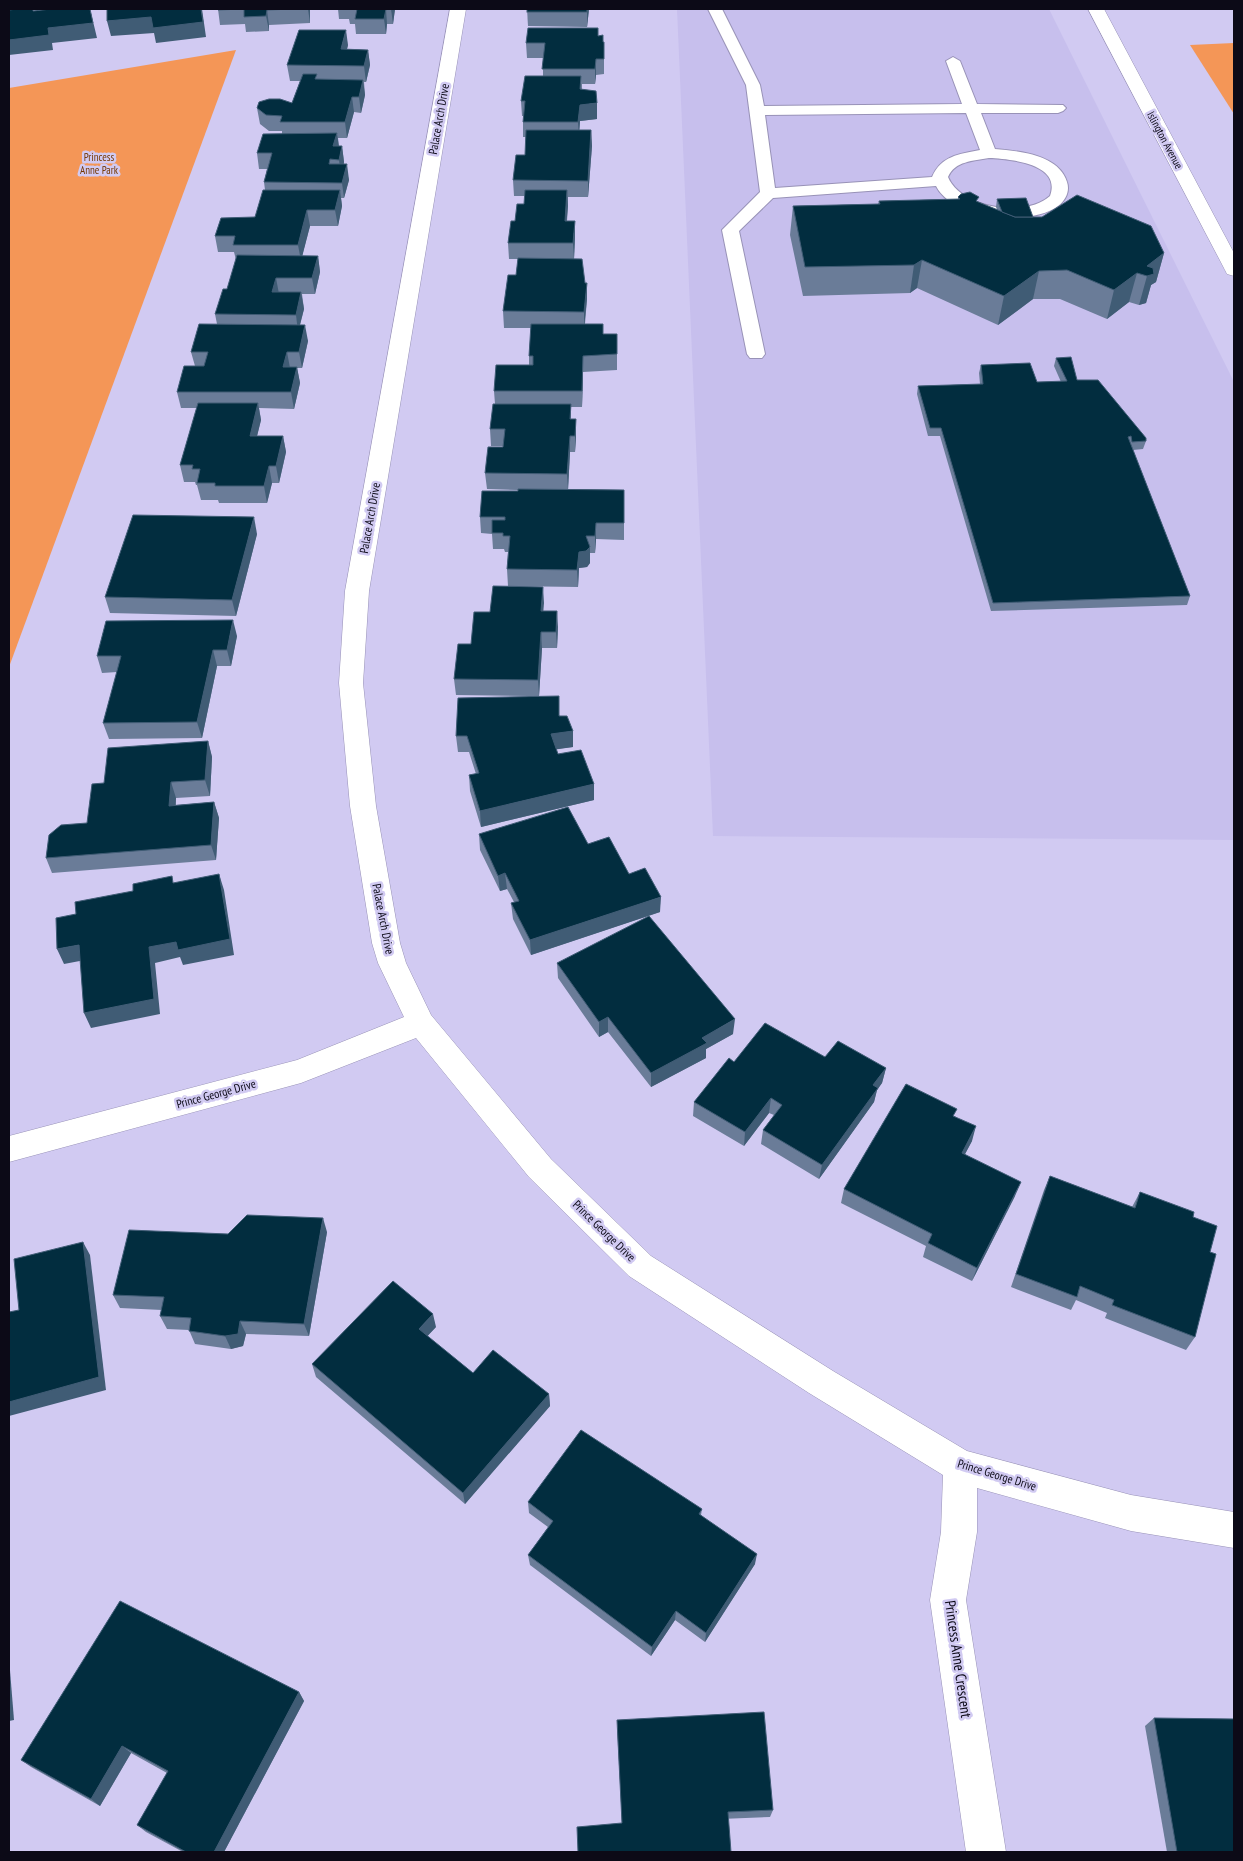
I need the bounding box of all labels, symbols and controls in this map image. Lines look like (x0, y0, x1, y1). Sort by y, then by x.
street label: Palace Arch Drive (425, 82, 452, 155)
street label: Islington Avenue (1144, 109, 1186, 172)
park label: Princess Anne Park (80, 150, 119, 177)
street label: Palace Arch Drive (356, 481, 383, 554)
street label: Palace Arch Drive (369, 882, 398, 956)
street label: Prince George Drive (175, 1076, 257, 1111)
street label: Prince George Drive (570, 1197, 639, 1264)
street label: Prince George Drive (956, 1455, 1038, 1494)
street label: Princess Anne Crescent (941, 1599, 976, 1719)

